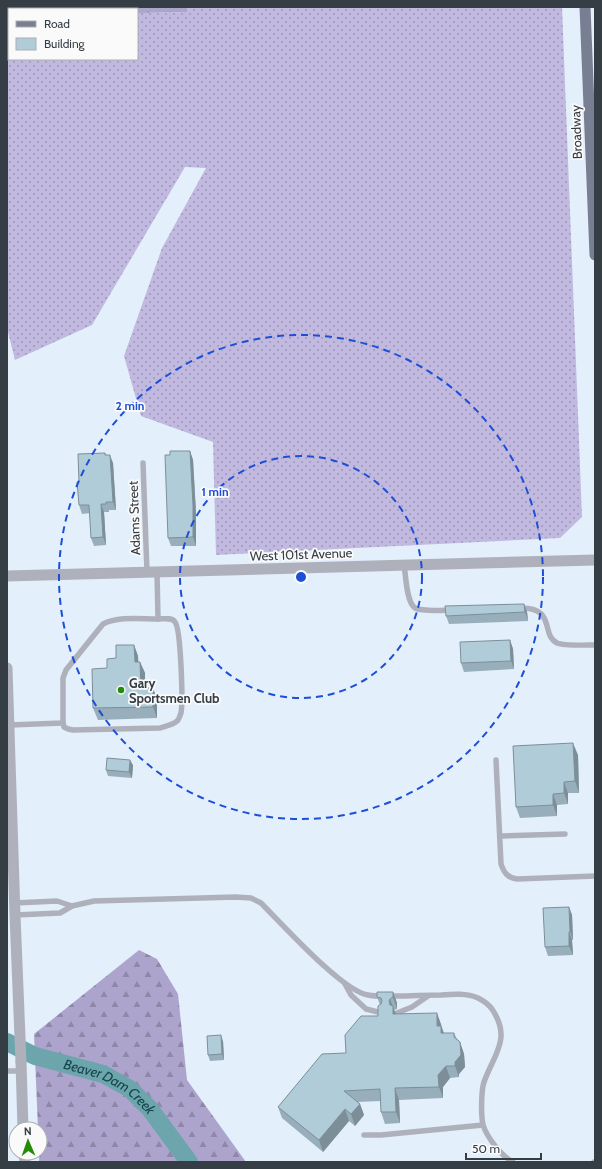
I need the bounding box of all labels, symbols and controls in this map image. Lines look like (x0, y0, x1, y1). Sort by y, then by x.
legend (8, 8, 138, 60)
text: Road (44, 16, 70, 31)
text: Building (44, 36, 86, 51)
street label: Broadway (567, 104, 585, 159)
text: 2 min (116, 398, 144, 413)
street label: Adams Street (125, 480, 143, 555)
text: 1 min (201, 484, 229, 499)
street label: West 101st Avenue (249, 544, 353, 564)
centre of rings (294, 570, 308, 584)
place label: Gary Sportsmen Club (129, 675, 220, 706)
marker: Gary Sportsmen Club (116, 685, 126, 695)
water label: Beaver Dam Creek (62, 1055, 160, 1118)
north arrow (8, 1121, 48, 1161)
text: N (24, 1124, 32, 1138)
scale bar (466, 1135, 541, 1161)
text: 50 m (472, 1141, 500, 1156)

